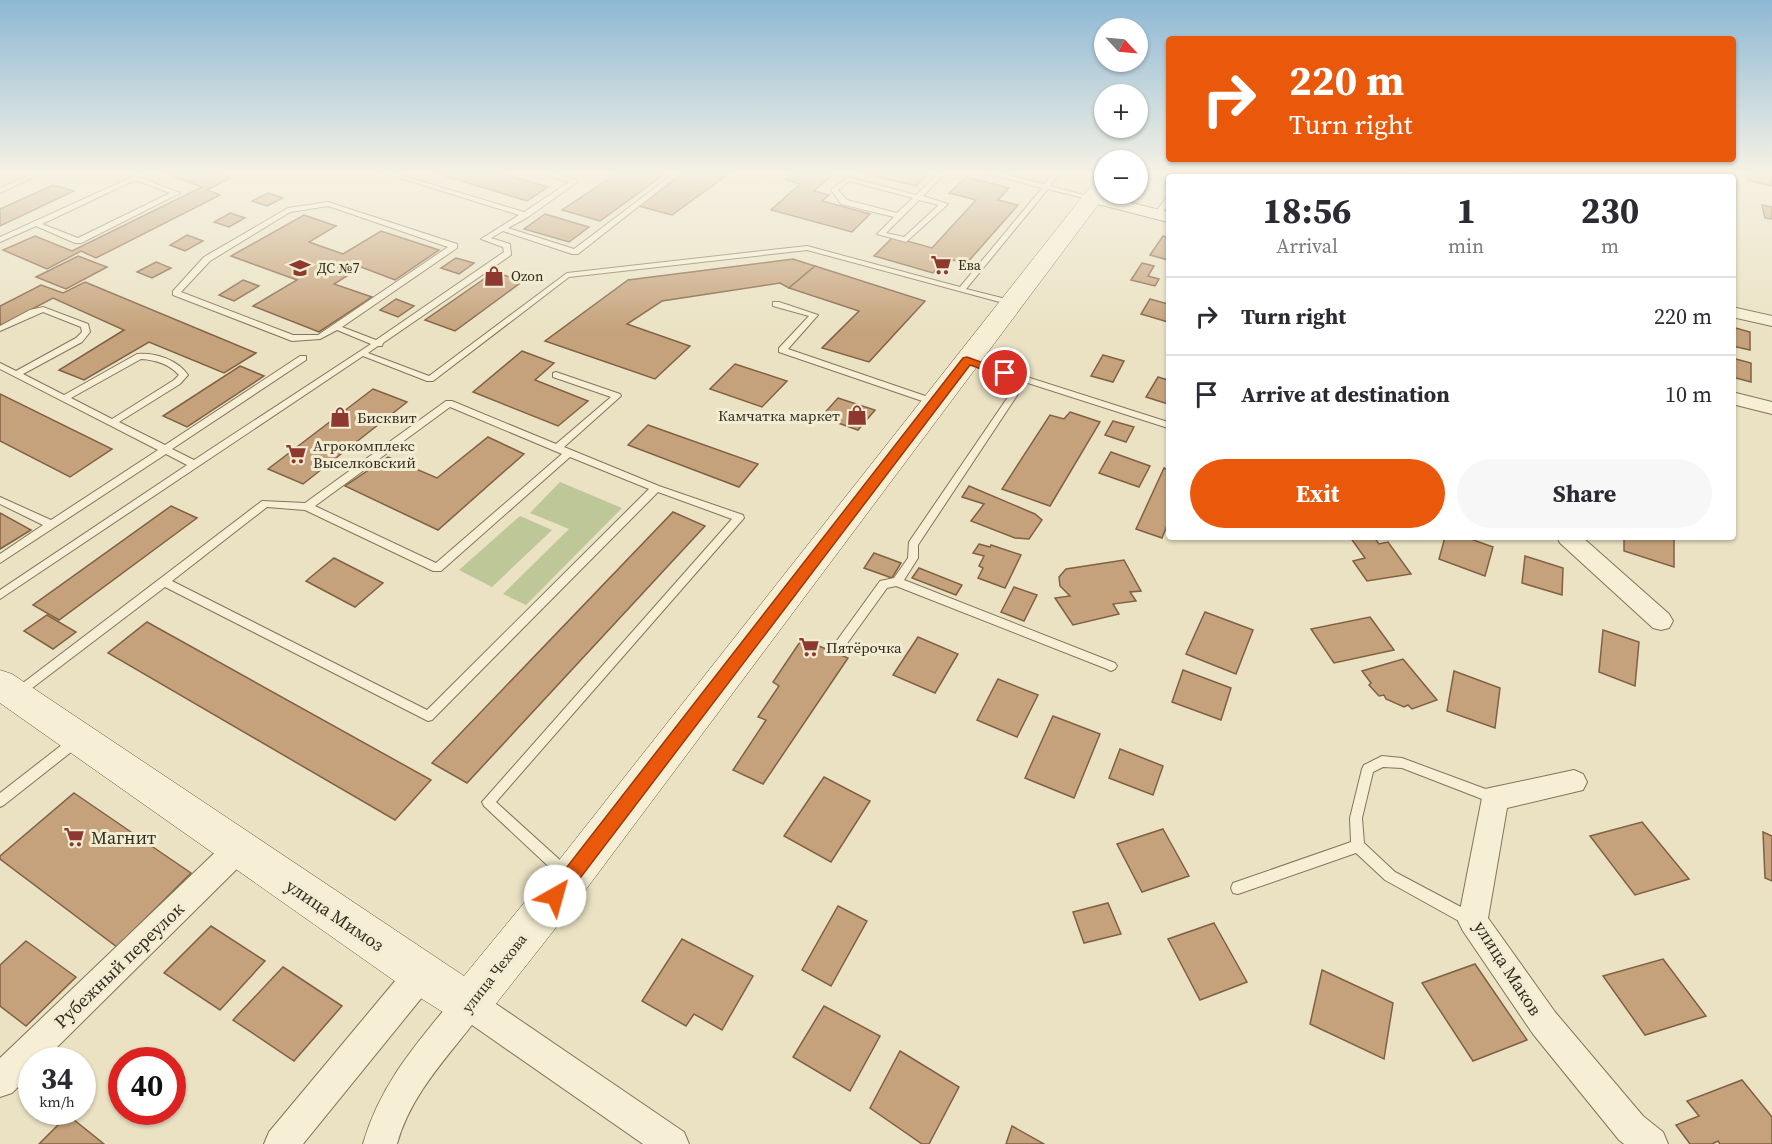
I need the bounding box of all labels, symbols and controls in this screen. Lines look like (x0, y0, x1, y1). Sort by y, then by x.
north arrow (1094, 18, 1148, 72)
map controls (1094, 18, 1148, 204)
text: 220 m (1289, 51, 1404, 109)
icon: right (1190, 60, 1268, 138)
button: + (1094, 84, 1148, 138)
text: Turn right (1289, 106, 1413, 143)
button: − (1094, 150, 1148, 204)
text: 18:56 (1263, 186, 1351, 235)
text: 1 (1456, 186, 1476, 235)
text: 230 (1581, 186, 1639, 235)
text: Arrival (1276, 232, 1338, 260)
text: min (1448, 232, 1484, 260)
text: m (1601, 232, 1619, 260)
supermarket icon: Ева (929, 253, 953, 277)
place label: Ева (958, 255, 982, 275)
school or university icon: ДС №7 (288, 256, 312, 280)
place label: ДС №7 (317, 258, 360, 278)
shop icon: Ozon (482, 264, 506, 288)
place label: Ozon (511, 266, 544, 286)
icon: right (1190, 300, 1223, 333)
text: Turn right (1241, 301, 1346, 331)
text: 220 m (1654, 301, 1712, 331)
pin (979, 347, 1030, 398)
icon: arrive (988, 356, 1021, 389)
icon: arrive (1190, 378, 1223, 411)
text: Arrive at destination (1241, 379, 1450, 409)
text: 10 m (1665, 379, 1712, 409)
shop icon: Камчатка маркет (845, 403, 869, 427)
shop icon: Бисквит (328, 405, 352, 429)
place label: Камчатка маркет (718, 405, 840, 426)
place label: Бисквит (357, 407, 417, 428)
place label: Агрокомплекс Выселковский (313, 435, 416, 473)
supermarket icon: Агрокомплекс Выселковский (284, 442, 308, 466)
button: Exit (1190, 459, 1445, 528)
button: Share (1457, 459, 1712, 528)
supermarket icon: Пятёрочка (797, 635, 821, 659)
place label: Пятёрочка (826, 637, 902, 658)
supermarket icon: Магнит (62, 825, 86, 849)
place label: Магнит (91, 825, 157, 850)
position arrow (523, 864, 587, 928)
street label: улица Мимоз (281, 873, 389, 957)
street label: Рубежный переулок (49, 896, 189, 1034)
street label: улица Маков (1468, 916, 1548, 1020)
street label: улица Чехова (457, 929, 532, 1017)
speed limit sign: 40 (108, 1047, 186, 1125)
text: 34 (41, 1058, 73, 1099)
text: km/h (39, 1091, 75, 1112)

